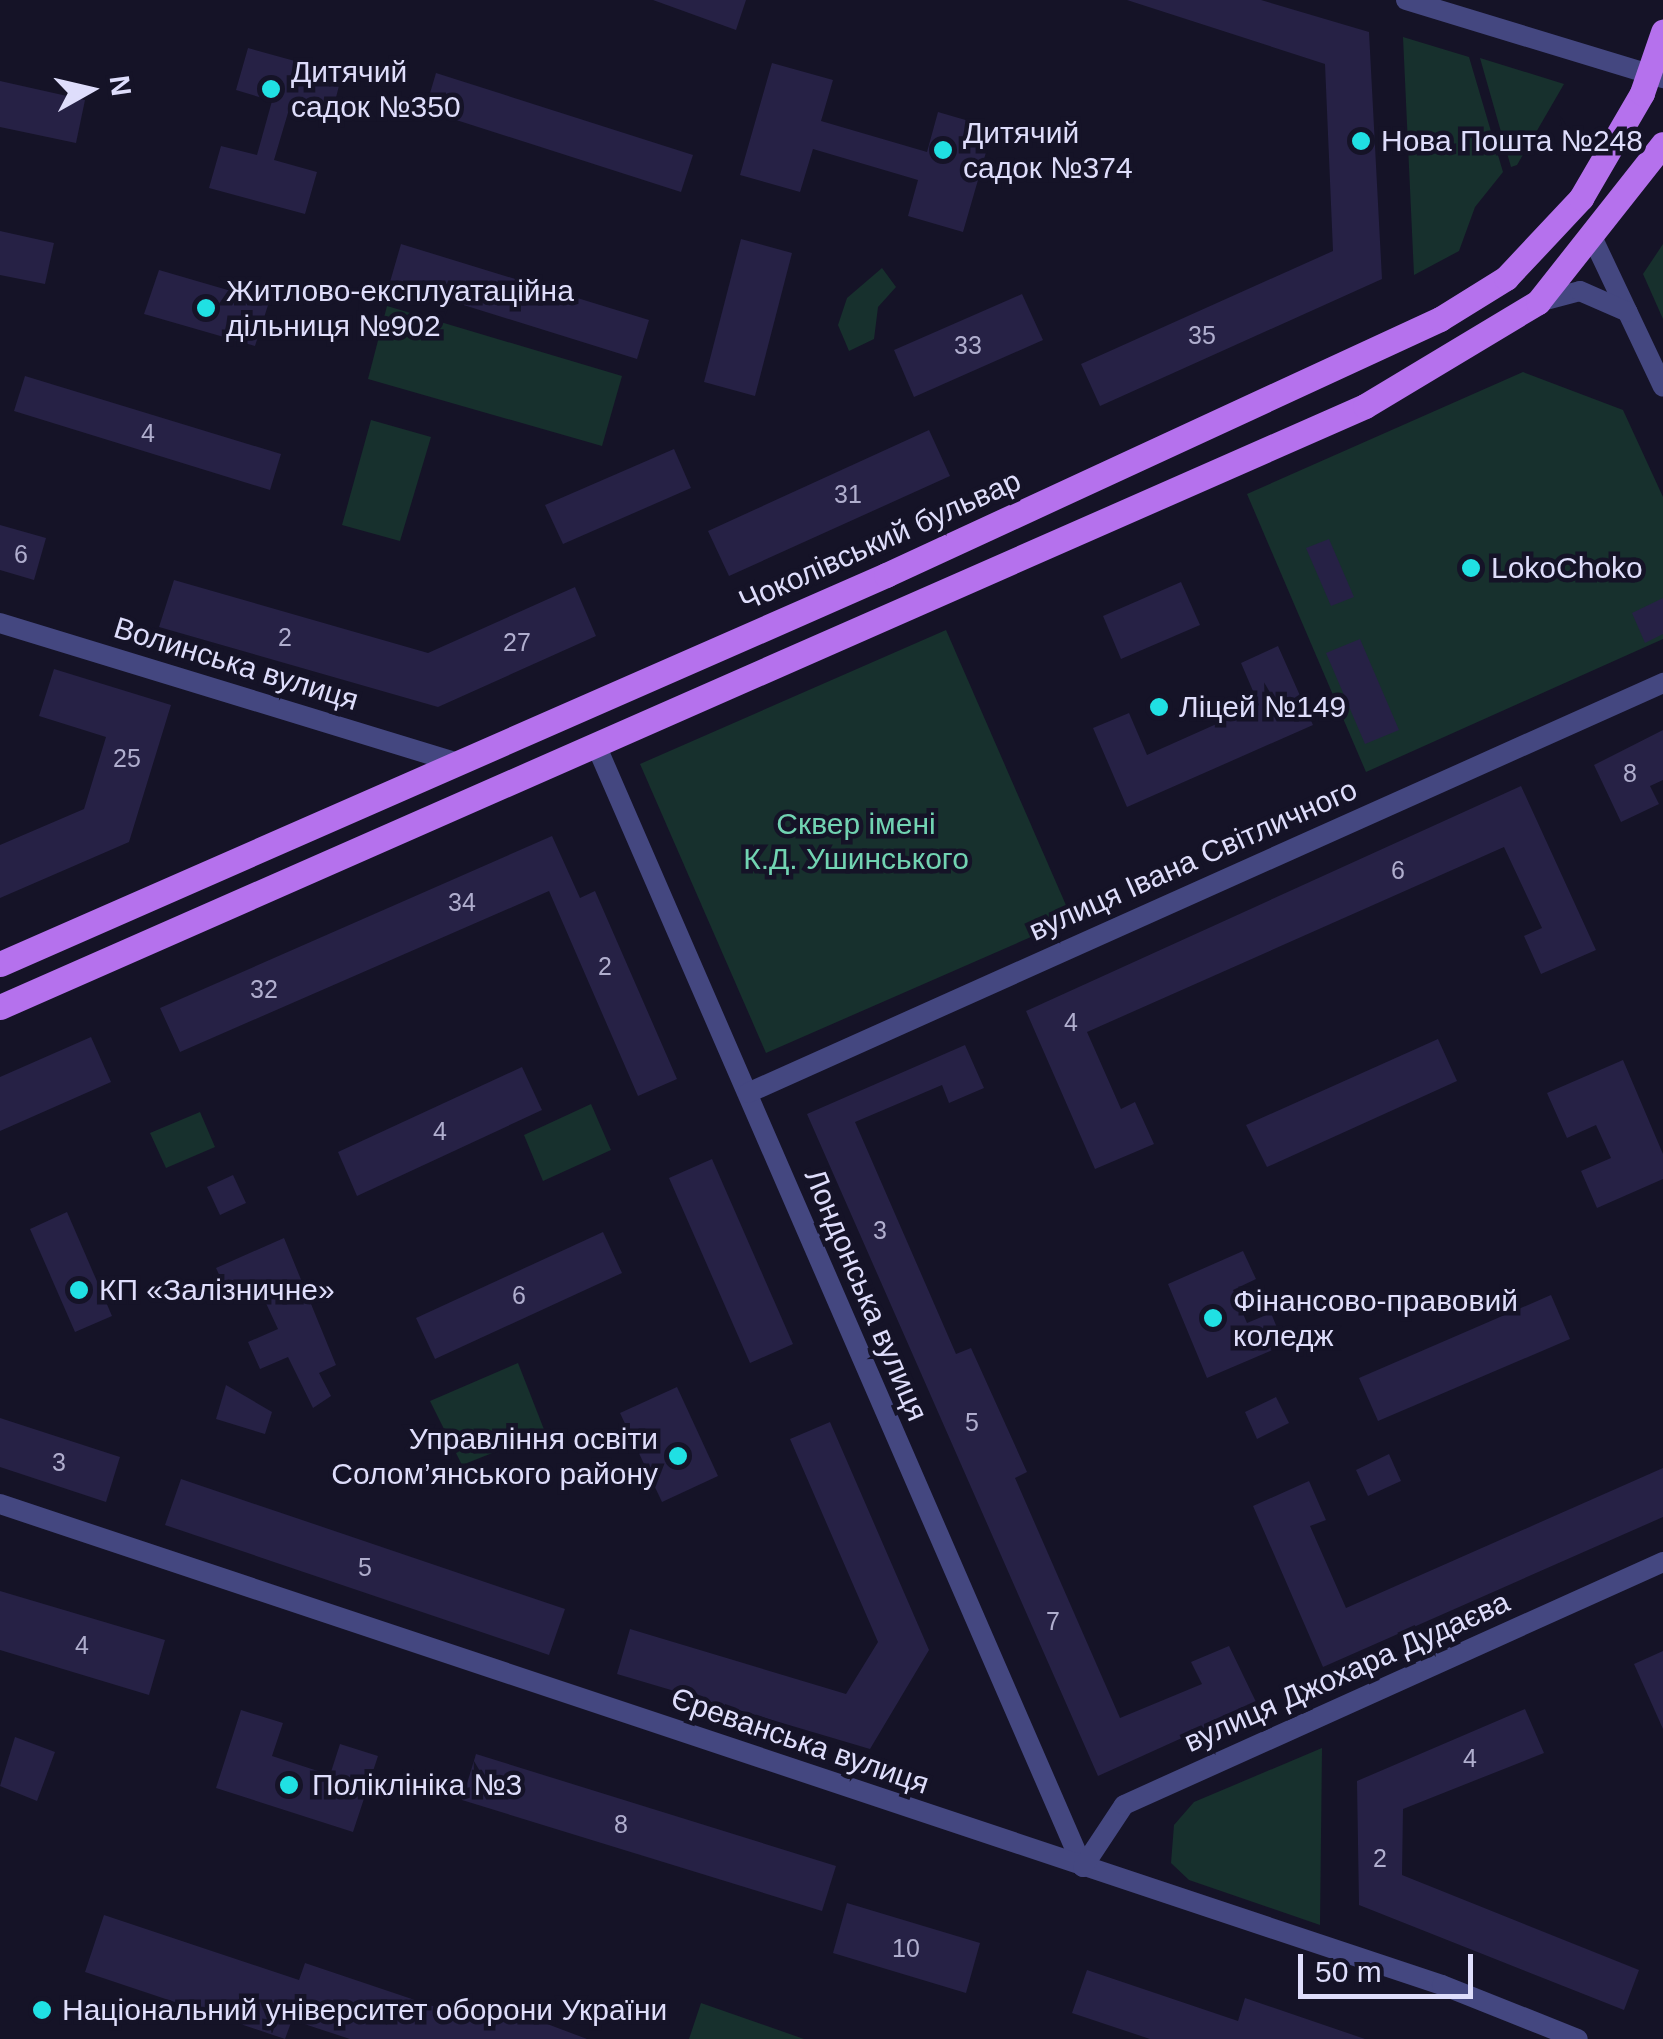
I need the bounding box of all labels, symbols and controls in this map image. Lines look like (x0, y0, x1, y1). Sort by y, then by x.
north arrow (40, 40, 140, 140)
place label: Дитячий садок №350 (291, 54, 461, 124)
text: N (103, 74, 137, 98)
marker: Дитячий садок №350 (260, 78, 282, 100)
place label: Дитячий садок №374 (963, 115, 1133, 186)
place label: Нова Пошта №248 (1381, 123, 1643, 159)
marker: Нова Пошта №248 (1350, 130, 1372, 152)
marker: Дитячий садок №374 (932, 139, 954, 161)
place label: Житлово-експлуатаційна дільниця №902 (226, 273, 574, 344)
marker: Житлово-експлуатаційна дільниця №902 (195, 297, 217, 319)
house number: 35 (1188, 320, 1216, 350)
house number: 33 (954, 330, 982, 360)
house number: 4 (141, 418, 155, 448)
street label: Чоколівський бульвар (734, 463, 1026, 619)
house number: 31 (834, 479, 862, 509)
house number: 6 (14, 539, 28, 569)
place label: LokoChoko (1491, 550, 1643, 586)
marker: LokoChoko (1460, 557, 1482, 579)
street label: Волинська вулиця (109, 610, 363, 718)
house number: 2 (278, 622, 292, 652)
house number: 27 (503, 627, 531, 657)
place label: Ліцей №149 (1179, 689, 1346, 725)
marker: Ліцей №149 (1148, 696, 1170, 718)
house number: 25 (113, 743, 141, 773)
house number: 8 (1623, 758, 1637, 788)
street label: вулиця Івана Світличного (1023, 771, 1363, 949)
park label: Сквер імені К.Д. Ушинського (743, 806, 969, 876)
house number: 6 (1391, 855, 1405, 885)
house number: 34 (448, 887, 476, 917)
house number: 2 (598, 951, 612, 981)
house number: 32 (250, 974, 278, 1004)
house number: 4 (1064, 1007, 1078, 1037)
house number: 4 (433, 1116, 447, 1146)
street label: Лондонська вулиця (797, 1163, 935, 1427)
house number: 3 (873, 1215, 887, 1245)
place label: КП «Залізничне» (99, 1272, 335, 1308)
marker: КП «Залізничне» (68, 1279, 90, 1301)
house number: 6 (512, 1280, 526, 1310)
place label: Фінансово-правовий коледж (1233, 1283, 1518, 1354)
marker: Фінансово-правовий коледж (1202, 1307, 1224, 1329)
house number: 5 (965, 1407, 979, 1437)
place label: Управління освіти Солом’янського району (331, 1421, 658, 1492)
marker: Управління освіти Солом’янського району (667, 1445, 689, 1467)
house number: 3 (52, 1447, 66, 1477)
house number: 5 (358, 1552, 372, 1582)
street label: вулиця Джохара Дудаєва (1179, 1584, 1515, 1760)
house number: 7 (1046, 1606, 1060, 1636)
house number: 4 (75, 1630, 89, 1660)
street label: Єреванська вулиця (666, 1680, 934, 1802)
house number: 4 (1463, 1743, 1477, 1773)
place label: Поліклініка №3 (312, 1767, 522, 1803)
marker: Поліклініка №3 (276, 1772, 302, 1798)
house number: 8 (614, 1809, 628, 1839)
house number: 2 (1373, 1843, 1387, 1873)
house number: 10 (892, 1933, 920, 1963)
scale bar (1303, 1934, 1478, 1996)
text: 50 m (1315, 1955, 1382, 1988)
place label: Національний університет оборони України (62, 1992, 667, 2028)
marker: Національний університет оборони України (31, 1999, 53, 2021)

